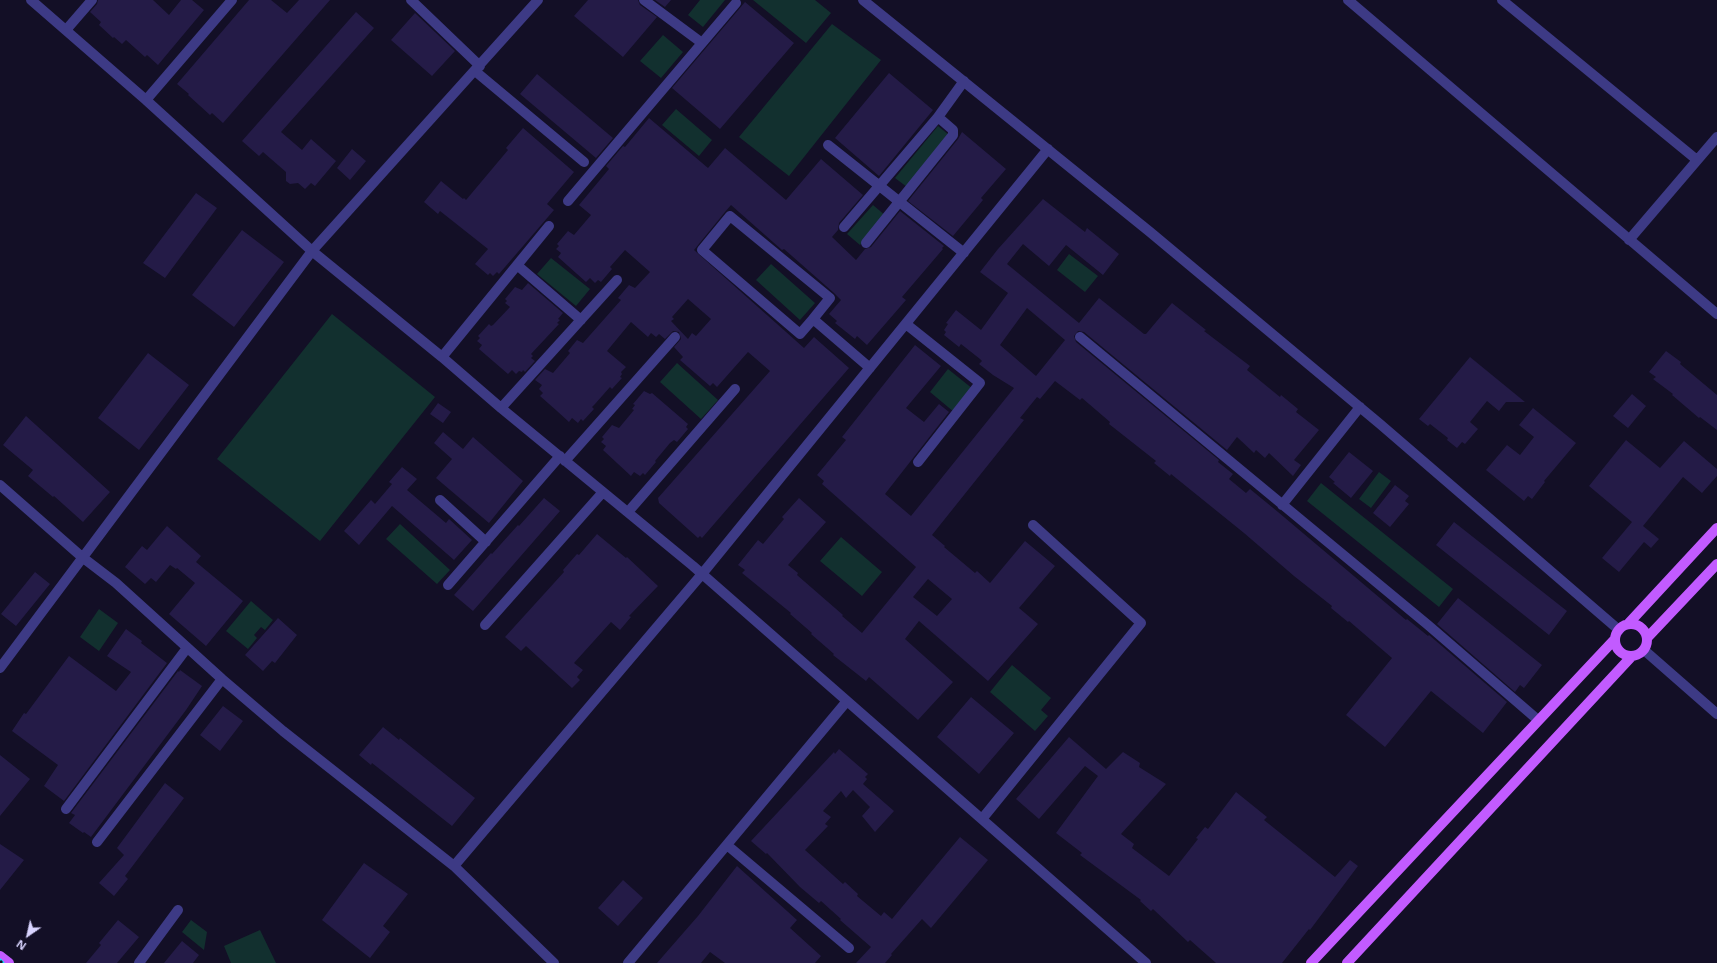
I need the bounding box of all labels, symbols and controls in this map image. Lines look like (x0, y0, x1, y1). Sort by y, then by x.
north arrow (8, 915, 48, 955)
text: N (13, 937, 29, 954)

